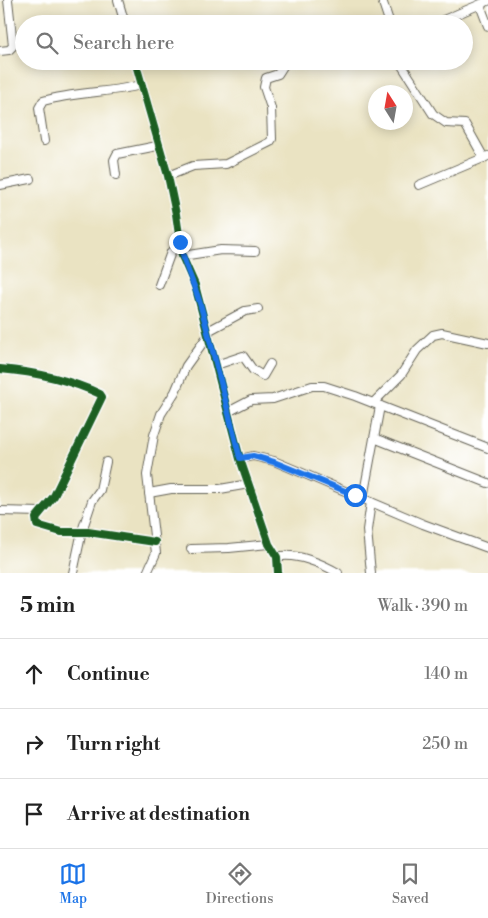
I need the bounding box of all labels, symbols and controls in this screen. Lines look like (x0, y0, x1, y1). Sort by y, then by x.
search box (15, 15, 473, 70)
icon: search (33, 29, 61, 57)
text: Search here (73, 31, 174, 55)
north arrow (368, 85, 413, 130)
route end (169, 231, 192, 254)
route start (344, 484, 367, 507)
text: 5 min (20, 593, 75, 619)
text: Walk · 390 m (378, 596, 468, 616)
icon: ahead (20, 660, 48, 688)
text: Continue (67, 662, 150, 686)
text: 140 m (424, 664, 468, 684)
icon: right (20, 730, 48, 758)
text: Turn right (67, 732, 160, 756)
text: 250 m (422, 734, 468, 754)
icon: arrive (20, 800, 48, 828)
text: Arrive at destination (67, 802, 250, 826)
tab: Map (59, 860, 87, 908)
tab: Directions (206, 860, 273, 908)
tab: Saved (392, 860, 429, 908)

